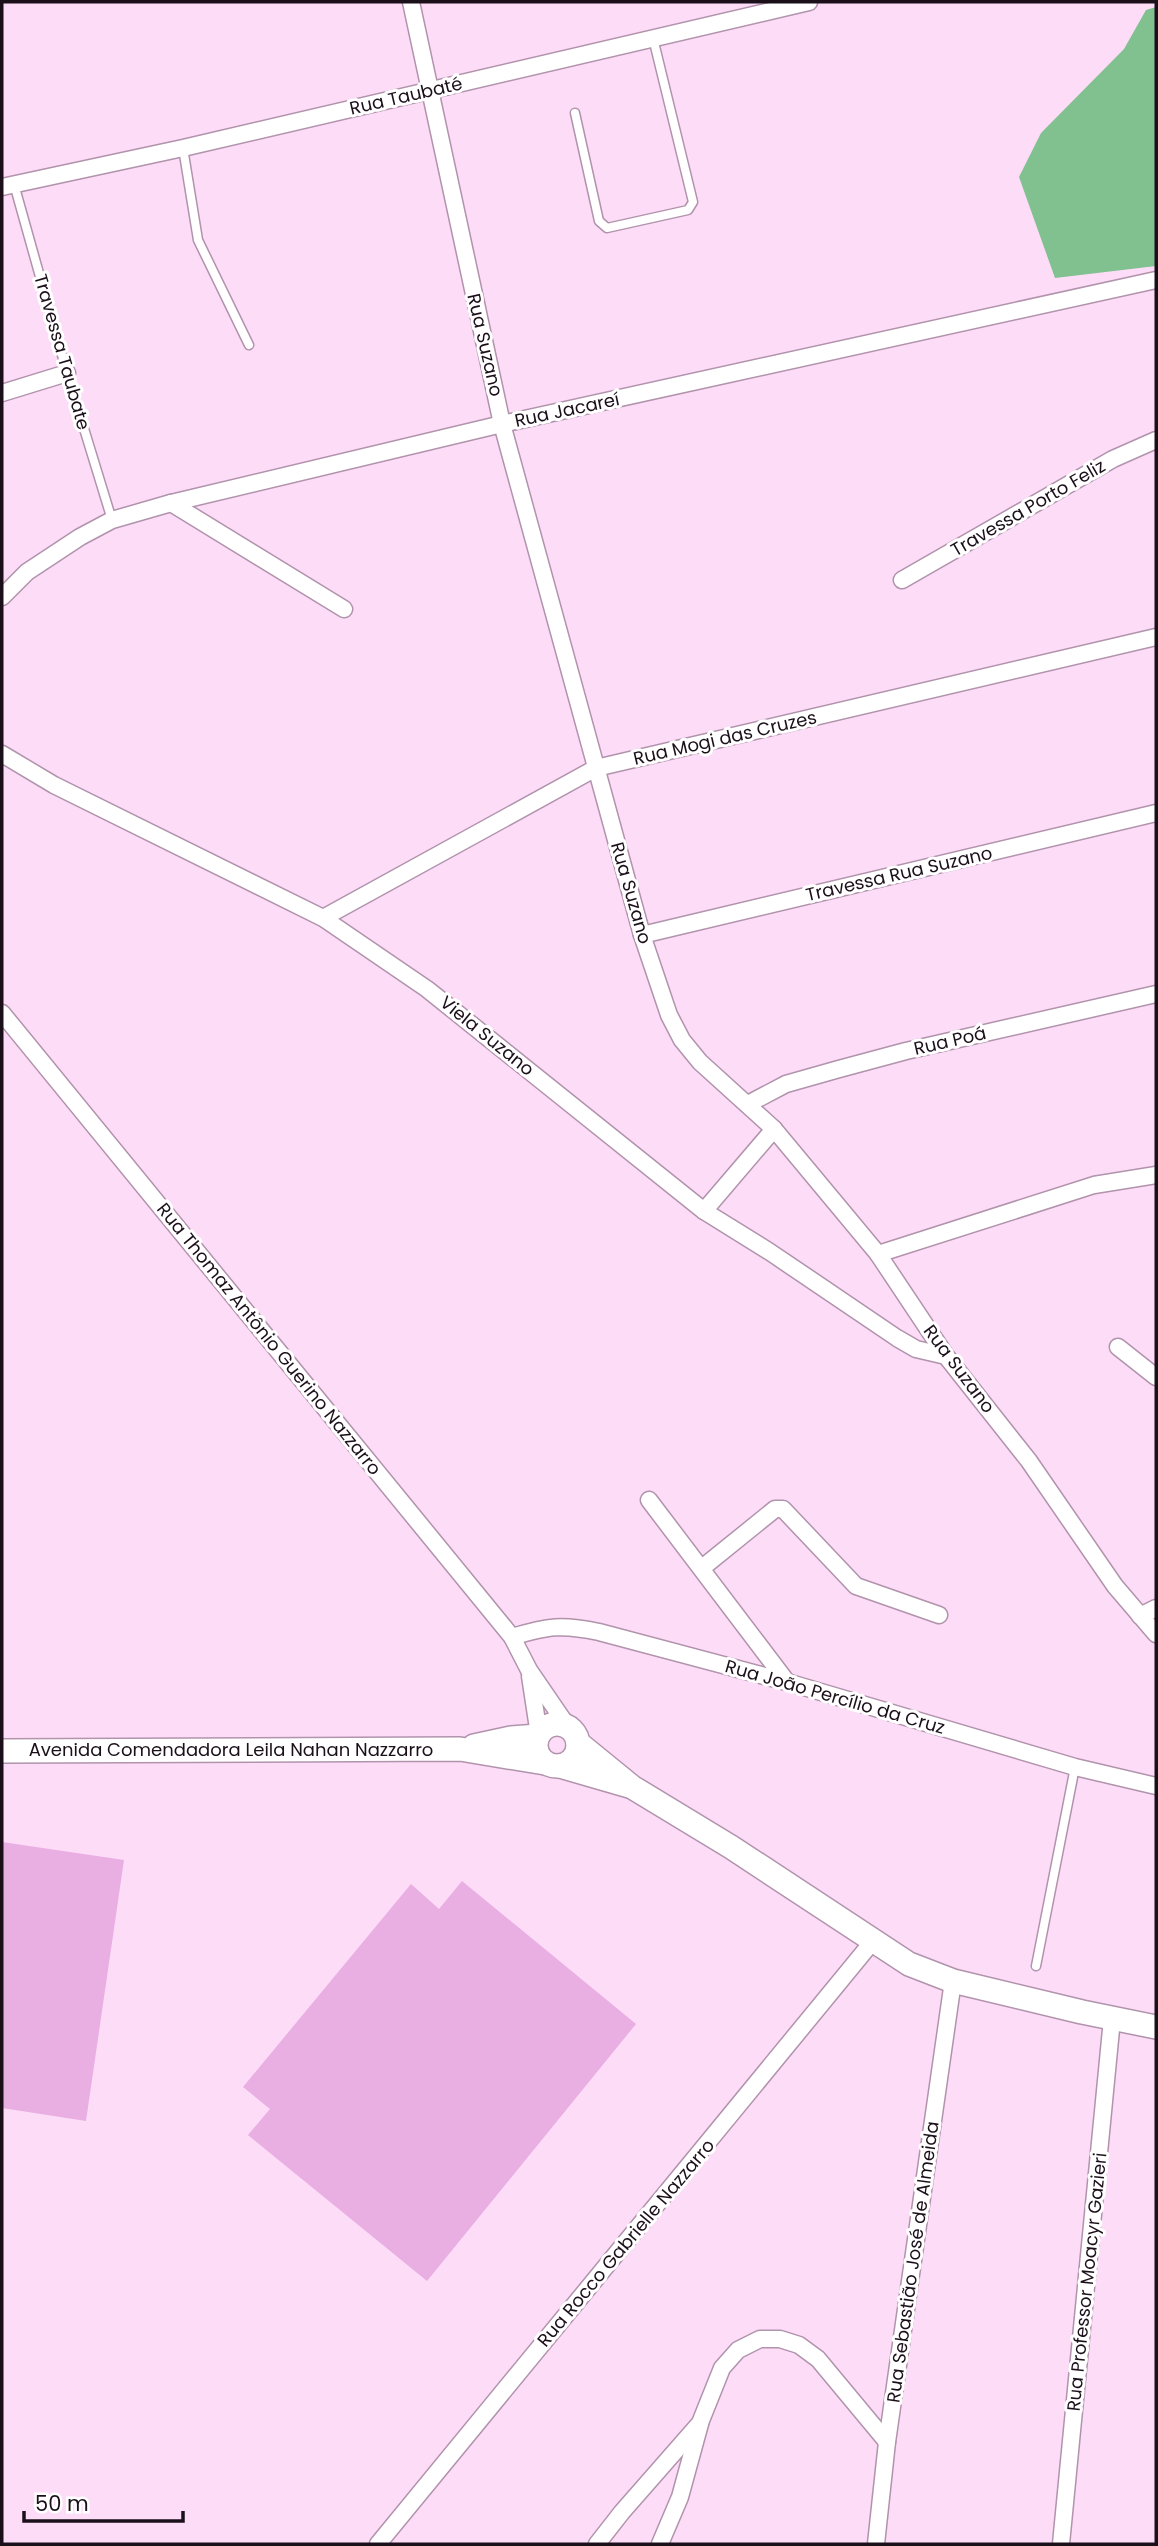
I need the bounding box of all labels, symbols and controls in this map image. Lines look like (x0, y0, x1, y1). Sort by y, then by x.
street label: Rua Taubaté (347, 70, 465, 121)
street label: Travessa Taubate (28, 271, 97, 433)
street label: Rua Suzano (462, 291, 509, 399)
street label: Rua Jacareí (512, 386, 622, 433)
street label: Travessa Porto Feliz (946, 453, 1110, 562)
street label: Rua Mogi das Cruzes (631, 704, 819, 771)
street label: Rua Suzano (605, 839, 658, 947)
street label: Travessa Rua Suzano (803, 840, 995, 907)
street label: Viela Suzano (435, 990, 540, 1081)
street label: Rua Poá (911, 1020, 989, 1061)
street label: Rua Thomaz Antônio Guerino Nazzarro (151, 1197, 387, 1480)
street label: Rua Suzano (918, 1319, 1001, 1418)
street label: Rua João Percílio da Cruz (722, 1653, 948, 1740)
street label: Avenida Comendadora Leila Nahan Nazzarro (29, 1737, 433, 1762)
street label: Rua Sebastião José de Almeida (880, 2120, 945, 2404)
street label: Rua Rocco Gabrielle Nazzarro (531, 2134, 720, 2352)
street label: Rua Professor Moacyr Gazieri (1060, 2151, 1113, 2412)
scale bar (24, 2480, 184, 2524)
text: 50 m (35, 2489, 89, 2518)

